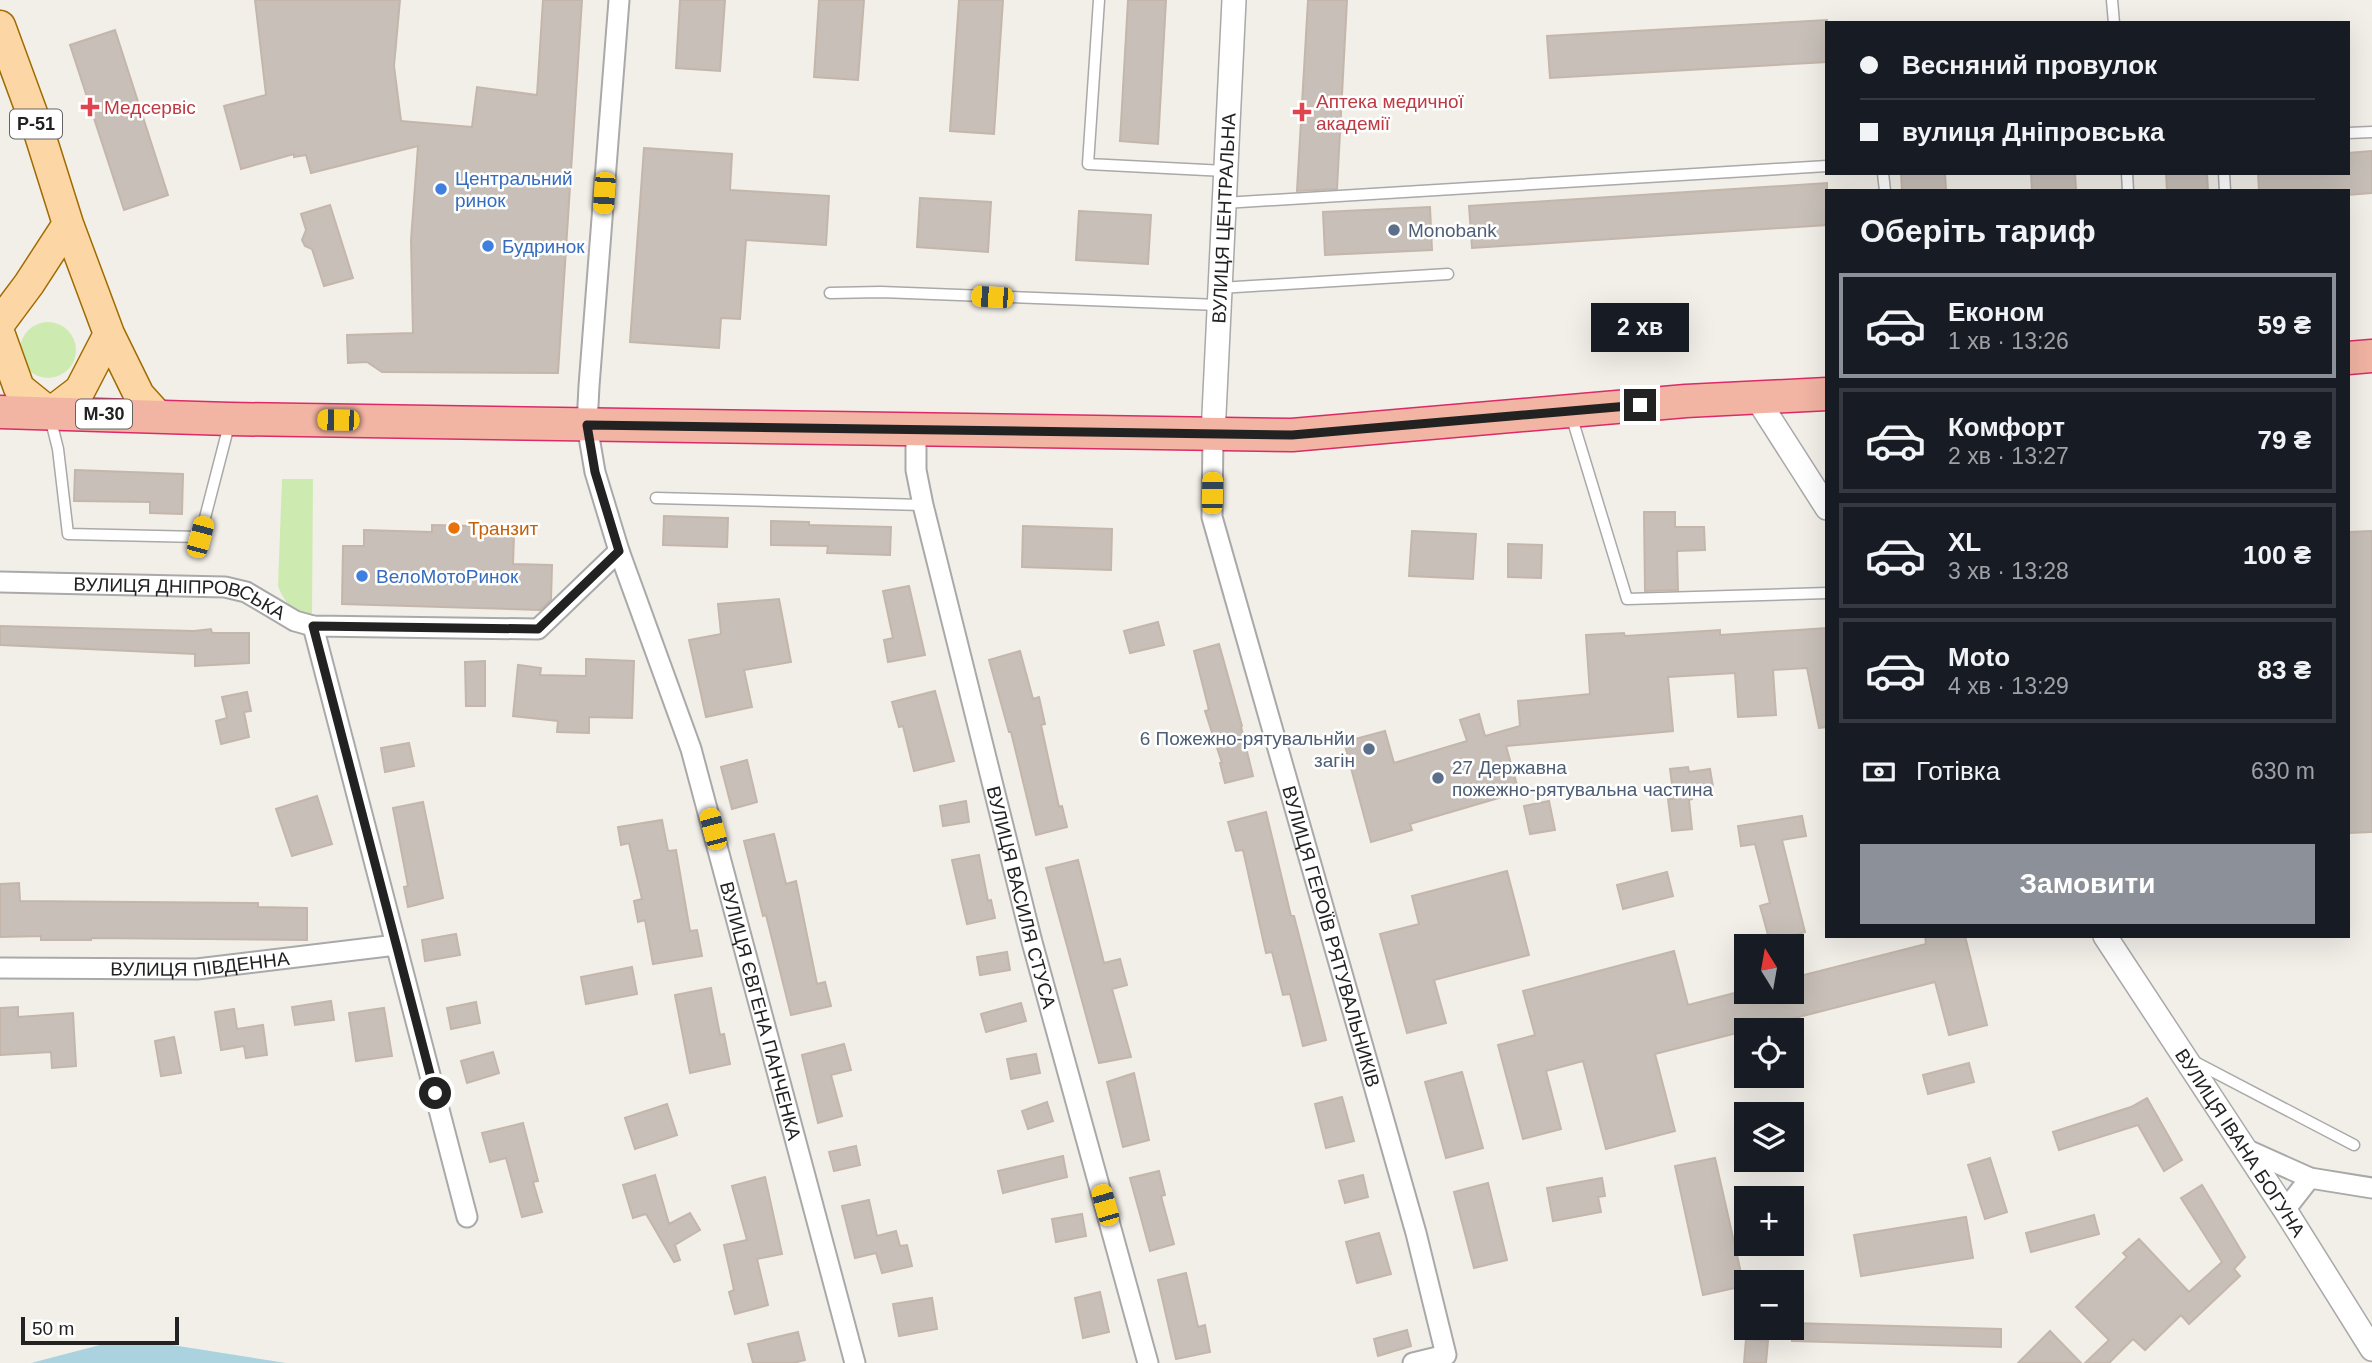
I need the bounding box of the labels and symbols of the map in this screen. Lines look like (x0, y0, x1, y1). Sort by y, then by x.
place label: Аптека медичної академії (1316, 91, 1464, 134)
place label: Медсервіс (104, 97, 196, 118)
marker: Медсервіс (82, 99, 98, 115)
marker: Аптека медичної академії (1294, 104, 1310, 120)
road number: Р-51 (10, 110, 62, 139)
street label: ВУЛИЦЯ ЦЕНТРАЛЬНА (1208, 112, 1240, 324)
place label: Центральний ринок (455, 168, 573, 211)
car (593, 171, 616, 215)
marker: Центральний ринок (433, 181, 449, 197)
place label: Monobank (1408, 220, 1497, 241)
marker: Monobank (1386, 222, 1402, 238)
place label: Будринок (502, 236, 585, 257)
marker: Будринок (480, 238, 496, 254)
car (971, 285, 1014, 309)
callout: 2 хв (1591, 304, 1689, 352)
route end (1624, 389, 1656, 421)
road number: М-30 (76, 400, 132, 428)
car (317, 409, 360, 431)
car (1202, 472, 1223, 514)
car (185, 514, 216, 560)
place label: Транзит (468, 518, 538, 539)
marker: Транзит (446, 520, 462, 536)
place label: ВелоМотоРинок (376, 566, 519, 587)
marker: ВелоМотоРинок (354, 568, 370, 584)
street label: ВУЛИЦЯ ДНІПРОВСЬКА (73, 574, 289, 624)
place label: 6 Пожежно-рятувальнйи загін (1140, 728, 1355, 771)
marker: 6 Пожежно-рятувальнйи загін (1361, 741, 1377, 757)
place label: 27 Державна пожежно-рятувальна частина (1452, 757, 1713, 800)
marker: 27 Державна пожежно-рятувальна частина (1430, 770, 1446, 786)
street label: ВУЛИЦЯ ГЕРОЇВ РЯТУВАЛЬНИКІВ (1278, 783, 1384, 1089)
street label: ВУЛИЦЯ ВАСИЛЯ СТУСА (983, 784, 1060, 1011)
car (698, 806, 729, 852)
street label: ВУЛИЦЯ ЄВГЕНА ПАНЧЕНКА (716, 879, 805, 1143)
north arrow (1734, 934, 1804, 1004)
street label: ВУЛИЦЯ ПІВДЕННА (110, 948, 291, 980)
street label: ВУЛИЦЯ ІВАНА БОГУНА (2171, 1045, 2309, 1241)
route start (419, 1077, 451, 1109)
car (1090, 1182, 1121, 1228)
scale bar (21, 1314, 178, 1346)

